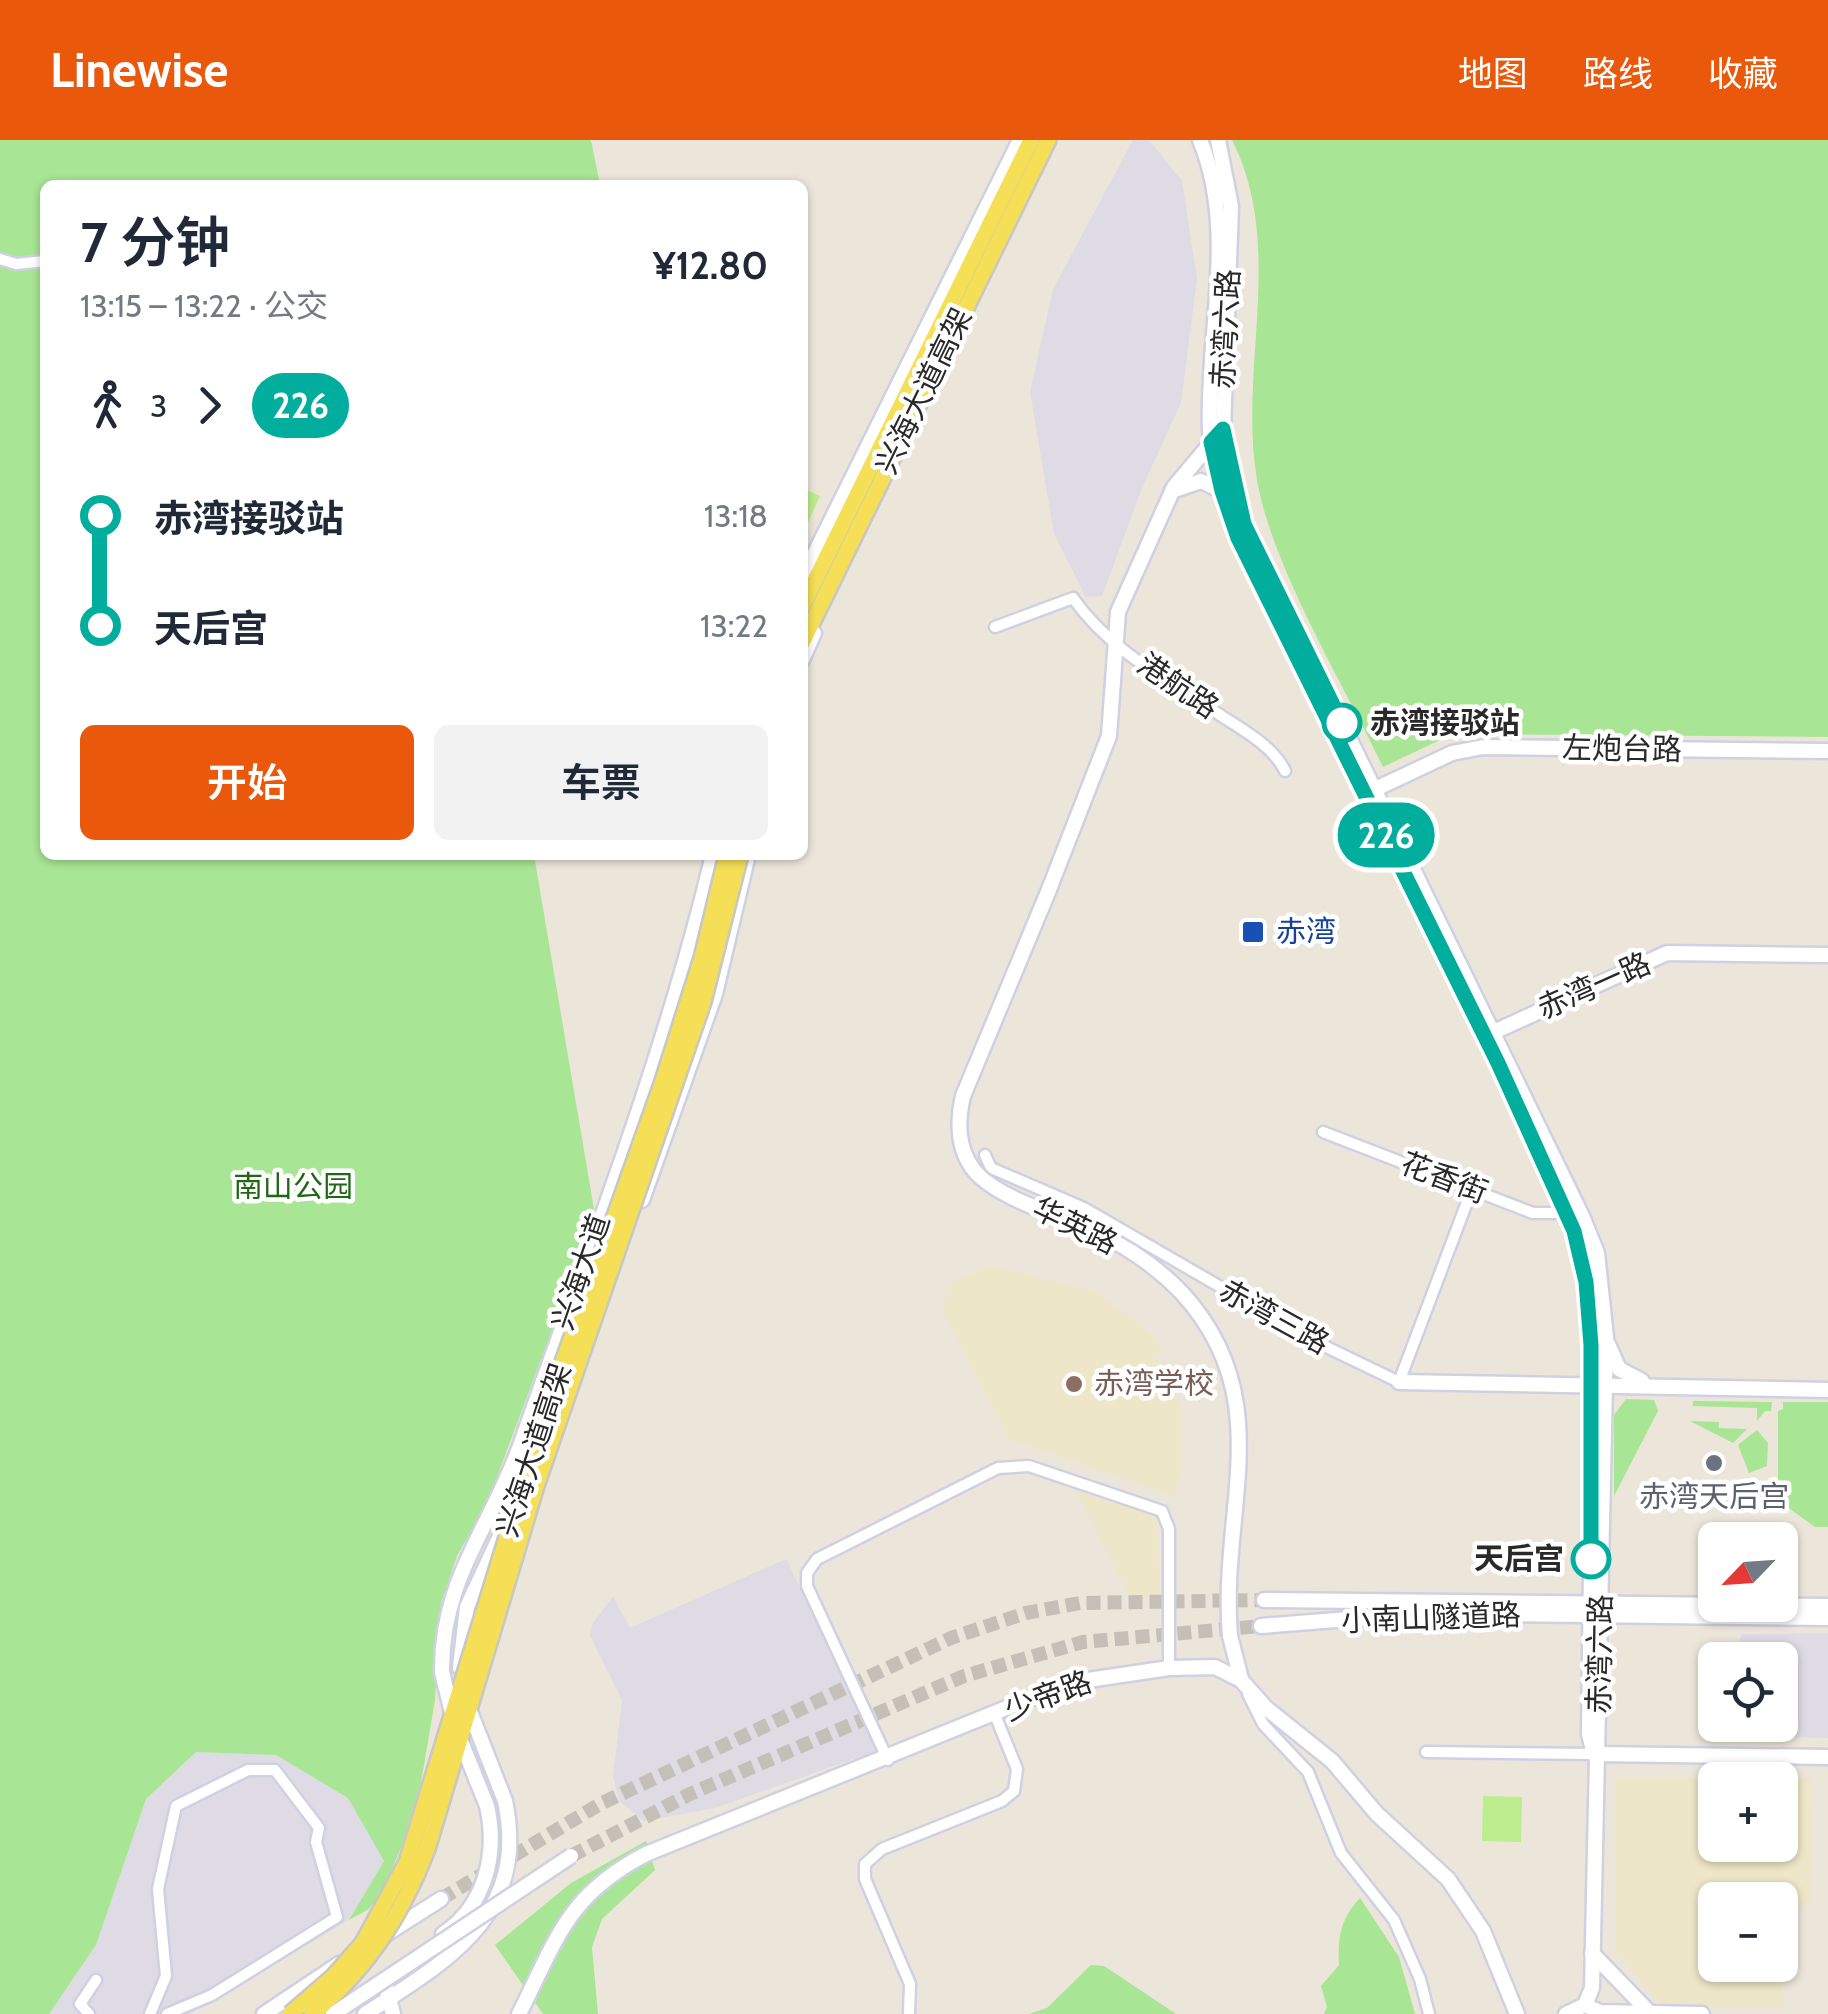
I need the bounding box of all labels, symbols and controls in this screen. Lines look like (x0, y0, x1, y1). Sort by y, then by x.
text: Linewise (50, 41, 228, 99)
text: 地图 (1458, 52, 1528, 95)
text: 路线 (1583, 52, 1653, 95)
text: 收藏 (1708, 52, 1778, 95)
text: 7 分钟 (80, 209, 230, 276)
text: ¥12.80 (653, 242, 768, 289)
street label: 赤湾六路 (1204, 268, 1247, 390)
text: 13:15 – 13:22 · 公交 (80, 286, 328, 325)
street label: 兴海大道高架 (867, 302, 980, 480)
icon: walk (80, 378, 135, 433)
icon: forward (182, 378, 237, 433)
text: 226 (272, 384, 329, 427)
text: 3 (150, 386, 167, 425)
text: 赤湾接驳站 (154, 495, 344, 542)
text: 13:18 (704, 496, 768, 535)
text: 天后宫 (154, 605, 268, 652)
text: 13:22 (700, 606, 768, 645)
street label: 港航路 (1131, 645, 1226, 726)
marker: 赤湾接驳站 (1323, 704, 1361, 742)
place label: 赤湾接驳站 (1370, 704, 1520, 741)
button: 开始 (80, 725, 414, 840)
button: 车票 (434, 725, 768, 840)
street label: 左炮台路 (1562, 729, 1682, 768)
line badge: 226 (1328, 802, 1444, 868)
text: 226 (1358, 814, 1414, 857)
place label: 赤湾 (1276, 913, 1336, 950)
marker: 赤湾 (1240, 919, 1266, 945)
street label: 赤湾一路 (1531, 944, 1656, 1027)
street label: 花香街 (1396, 1144, 1493, 1211)
park label: 南山公园 (233, 1168, 353, 1205)
street label: 华英路 (1027, 1189, 1124, 1262)
street label: 兴海大道 (544, 1209, 618, 1335)
street label: 赤湾三路 (1213, 1271, 1336, 1362)
street label: 兴海大道高架 (488, 1359, 579, 1541)
place label: 赤湾学校 (1094, 1365, 1214, 1402)
marker: 赤湾学校 (1063, 1373, 1085, 1395)
marker: 赤湾天后宫 (1703, 1452, 1725, 1474)
place label: 赤湾天后宫 (1639, 1478, 1789, 1515)
north arrow (1698, 1522, 1798, 1622)
map controls (1698, 1522, 1798, 1982)
place label: 天后宫 (1474, 1540, 1564, 1577)
marker: 天后宫 (1572, 1540, 1610, 1578)
street label: 赤湾六路 (1580, 1594, 1619, 1714)
street label: 小南山隧道路 (1340, 1596, 1522, 1639)
button: locate (1698, 1642, 1798, 1742)
street label: 少帝路 (999, 1663, 1096, 1728)
button: + (1698, 1762, 1798, 1862)
button: − (1698, 1882, 1798, 1982)

